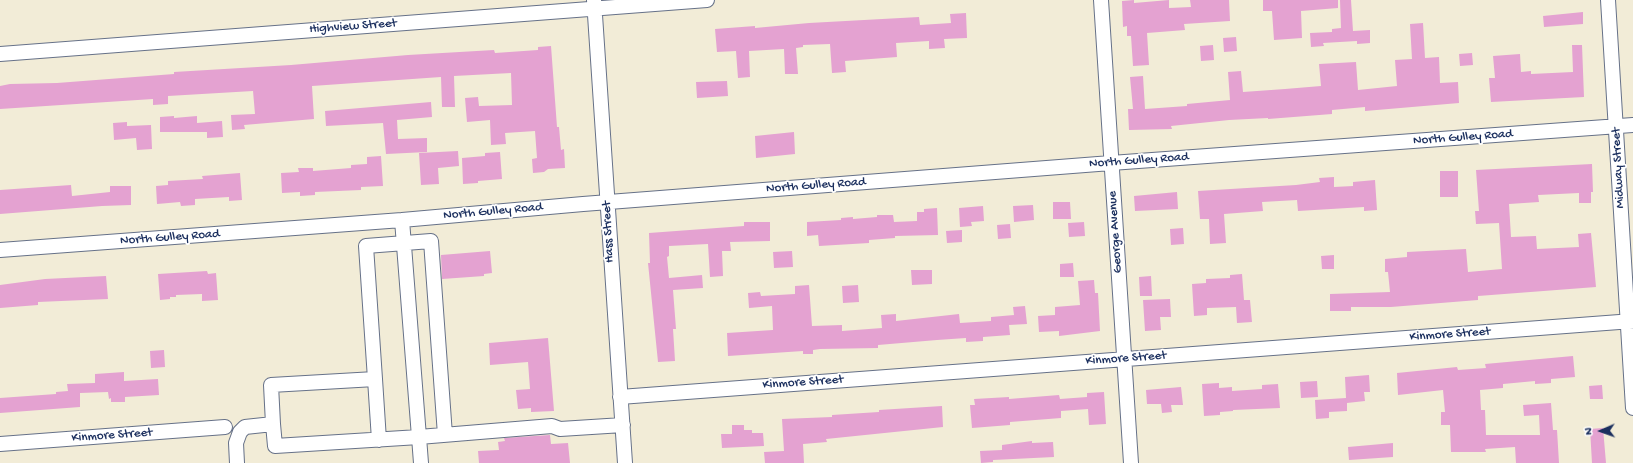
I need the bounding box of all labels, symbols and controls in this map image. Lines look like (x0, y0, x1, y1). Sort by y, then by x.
street label: Highview Street (309, 16, 397, 38)
street label: North Gulley Road (1413, 127, 1513, 149)
street label: Midway Street (1609, 127, 1629, 209)
street label: North Gulley Road (1089, 150, 1189, 172)
street label: North Gulley Road (766, 175, 866, 197)
street label: George Avenue (1105, 190, 1127, 274)
street label: North Gulley Road (443, 200, 543, 224)
street label: Hass Street (600, 201, 618, 263)
street label: North Gulley Road (120, 227, 220, 249)
street label: Kinmore Street (1409, 324, 1491, 346)
street label: Kinmore Street (1085, 348, 1167, 370)
street label: Kinmore Street (762, 372, 844, 394)
north arrow (1581, 411, 1621, 451)
street label: Kinmore Street (71, 425, 153, 447)
text: N (1583, 428, 1595, 435)

